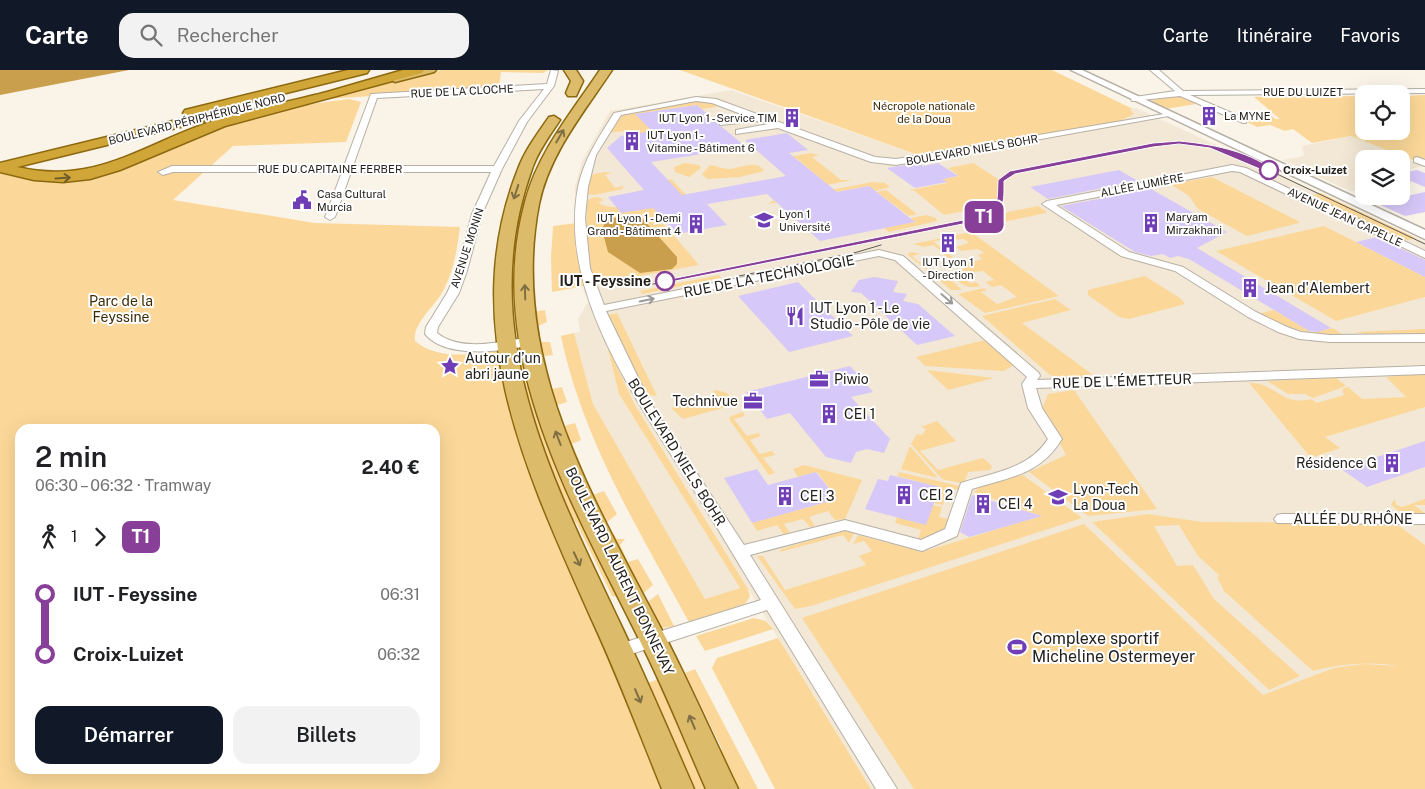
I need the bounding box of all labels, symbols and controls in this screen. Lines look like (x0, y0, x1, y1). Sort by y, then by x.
search box (119, 13, 469, 58)
text: Carte (25, 21, 89, 49)
icon: search (137, 21, 165, 49)
text: Rechercher (177, 24, 279, 46)
text: Carte (1163, 25, 1209, 46)
text: Itinéraire (1237, 25, 1312, 46)
text: Favoris (1340, 25, 1400, 46)
street label: RUE DE LA CLOCHE (410, 82, 514, 100)
map controls (1355, 85, 1410, 205)
button: locate (1355, 85, 1410, 140)
street label: RUE DU LUIZET (1263, 86, 1343, 98)
street label: BOULEVARD PÉRIPHÉRIQUE NORD (107, 90, 287, 147)
park label: Nécropole nationale de la Doua (873, 100, 975, 125)
building icon: La MYNE (1198, 105, 1220, 127)
building icon: IUT Lyon 1 - Service TIM (781, 107, 803, 129)
place label: La MYNE (1224, 110, 1271, 122)
place label: IUT Lyon 1 - Service TIM (659, 112, 777, 124)
place label: IUT Lyon 1 - Vitamine - Bâtiment 6 (647, 129, 755, 154)
one-way arrow (555, 130, 565, 144)
building icon: IUT Lyon 1 - Vitamine - Bâtiment 6 (621, 130, 643, 152)
street label: BOULEVARD NIELS BOHR (905, 132, 1039, 168)
button: layers (1355, 150, 1410, 205)
marker: Croix-Luizet (1259, 160, 1279, 180)
street label: RUE DU CAPITAINE FERBER (258, 163, 402, 175)
place label: Croix-Luizet (1283, 164, 1348, 176)
street label: ALLÉE LUMIÈRE (1099, 170, 1185, 199)
one-way arrow (55, 173, 71, 182)
one-way arrow (511, 184, 520, 199)
street label: AVENUE JEAN CAPELLE (1286, 185, 1404, 249)
place label: Casa Cultural Murcia (317, 188, 386, 213)
public building icon: Casa Cultural Murcia (291, 189, 313, 211)
line badge: T1 (962, 201, 1006, 233)
street label: AVENUE MONIN (448, 206, 486, 290)
text: T1 (975, 206, 993, 227)
place label: Lyon 1 Université (779, 208, 830, 233)
school or university icon: Lyon 1 Université (753, 209, 775, 231)
place label: Maryam Mirzakhani (1166, 211, 1222, 236)
place label: IUT Lyon 1 - Demi Grand - Bâtiment 4 (587, 212, 681, 237)
building icon: Maryam Mirzakhani (1140, 212, 1162, 234)
building icon: IUT Lyon 1 - Demi Grand - Bâtiment 4 (685, 213, 707, 235)
building icon: IUT Lyon 1 - Direction (937, 232, 959, 254)
street label: RUE DE LA TECHNOLOGIE (682, 252, 856, 300)
place label: IUT Lyon 1 - Direction (922, 256, 974, 281)
marker: IUT - Feyssine (655, 271, 675, 291)
place label: IUT - Feyssine (559, 273, 651, 289)
building icon: Jean d'Alembert (1239, 277, 1261, 299)
place label: Jean d'Alembert (1265, 280, 1370, 296)
one-way arrow (520, 285, 530, 301)
park label: Parc de la Feyssine (89, 293, 153, 325)
one-way arrow (940, 294, 953, 305)
one-way arrow (639, 295, 655, 304)
place label: IUT Lyon 1 - Le Studio - Pôle de vie (810, 300, 930, 332)
restaurant icon: IUT Lyon 1 - Le Studio - Pôle de vie (784, 305, 806, 327)
place label: Autour d’un abri jaune (465, 350, 541, 382)
place icon: Autour d’un abri jaune (439, 355, 461, 377)
office icon: Piwio (808, 368, 830, 390)
street label: RUE DE L'ÉMETTEUR (1052, 370, 1192, 391)
place label: Piwio (834, 371, 869, 387)
street label: BOULEVARD NIELS BOHR (625, 375, 729, 529)
office icon: Technivue (742, 390, 764, 412)
place label: Technivue (672, 393, 738, 409)
building icon: CEI 1 (818, 403, 840, 425)
place label: CEI 1 (844, 406, 875, 422)
one-way arrow (553, 431, 562, 446)
text: 2 min (35, 440, 107, 473)
building icon: Résidence G (1381, 452, 1403, 474)
place label: Résidence G (1296, 455, 1377, 471)
text: 2.40 € (362, 456, 420, 478)
street label: BOULEVARD LAURENT BONNEVAY (563, 465, 678, 678)
text: 06:30 – 06:32 · Tramway (35, 476, 211, 495)
place label: Lyon-Tech La Doua (1073, 481, 1138, 513)
building icon: CEI 2 (893, 484, 915, 506)
building icon: CEI 3 (774, 485, 796, 507)
school or university icon: Lyon-Tech La Doua (1047, 486, 1069, 508)
place label: CEI 2 (919, 487, 953, 503)
place label: CEI 3 (800, 488, 835, 504)
building icon: CEI 4 (972, 493, 994, 515)
place label: CEI 4 (998, 496, 1033, 512)
street label: ALLÉE DU RHÔNE (1293, 510, 1413, 527)
icon: walk (35, 523, 63, 551)
icon: forward (86, 523, 114, 551)
text: T1 (132, 526, 150, 547)
text: 1 (71, 527, 78, 546)
one-way arrow (572, 551, 582, 566)
text: IUT - Feyssine (73, 583, 197, 605)
text: 06:31 (380, 585, 420, 604)
place label: Complexe sportif Micheline Ostermeyer (1032, 629, 1195, 666)
sports icon: Complexe sportif Micheline Ostermeyer (1006, 636, 1028, 658)
text: Croix-Luizet (73, 643, 184, 665)
text: 06:32 (377, 645, 420, 664)
one-way arrow (633, 688, 643, 703)
button: Démarrer (35, 706, 223, 764)
button: Billets (233, 706, 420, 764)
one-way arrow (687, 715, 697, 730)

